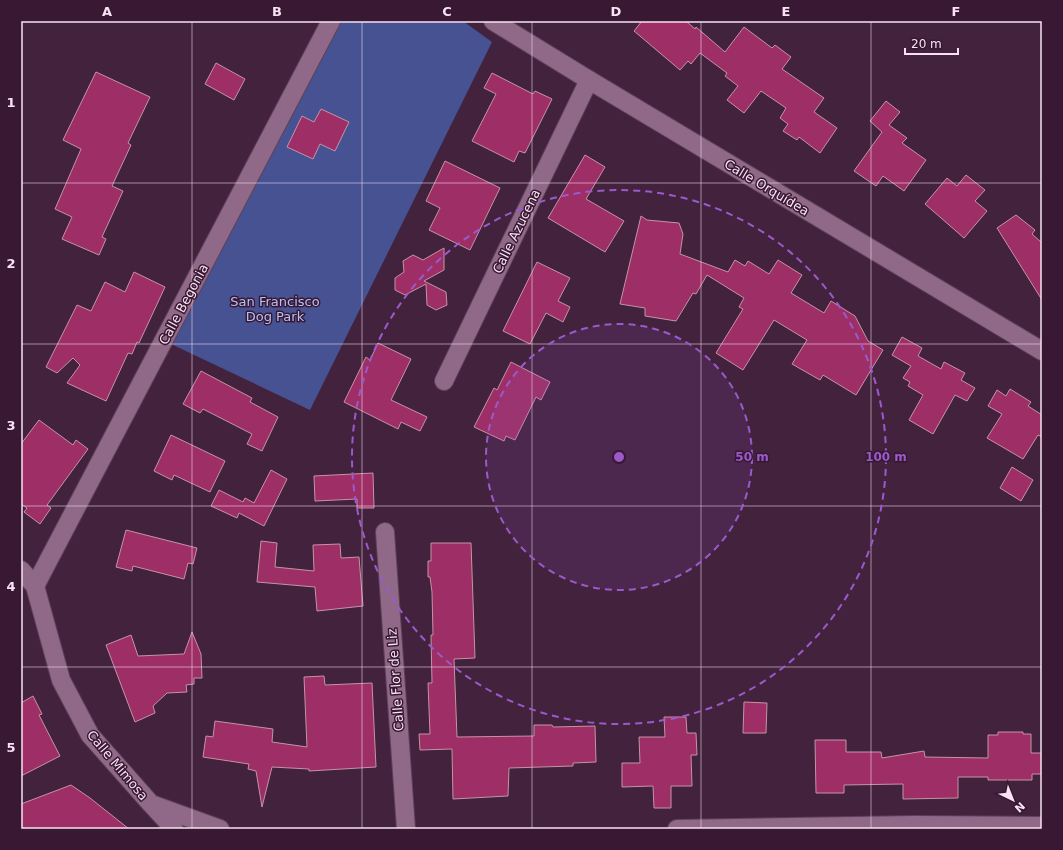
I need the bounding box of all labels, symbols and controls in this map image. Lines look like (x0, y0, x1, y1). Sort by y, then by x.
text: A (102, 4, 112, 19)
text: B (272, 4, 282, 19)
text: C (442, 4, 452, 19)
text: D (611, 4, 622, 19)
text: E (782, 4, 790, 19)
text: F (952, 4, 960, 19)
scale bar (905, 30, 958, 56)
text: 20 m (911, 37, 942, 51)
text: 1 (6, 95, 16, 110)
street label: Calle Orquídea (722, 156, 812, 219)
street label: Calle Azucena (490, 187, 543, 276)
text: 2 (6, 256, 16, 271)
street label: Calle Begonia (156, 261, 211, 347)
park label: San Francisco Dog Park (230, 294, 320, 324)
text: 3 (6, 418, 16, 433)
centre of rings (612, 450, 626, 464)
text: 50 m (735, 450, 769, 464)
text: 100 m (865, 450, 907, 464)
text: 4 (6, 579, 16, 594)
street label: Calle Flor de Liz (384, 628, 407, 732)
street label: Calle Mimosa (84, 727, 151, 803)
text: 5 (6, 740, 16, 755)
north arrow (993, 780, 1033, 820)
text: N (1012, 799, 1027, 815)

